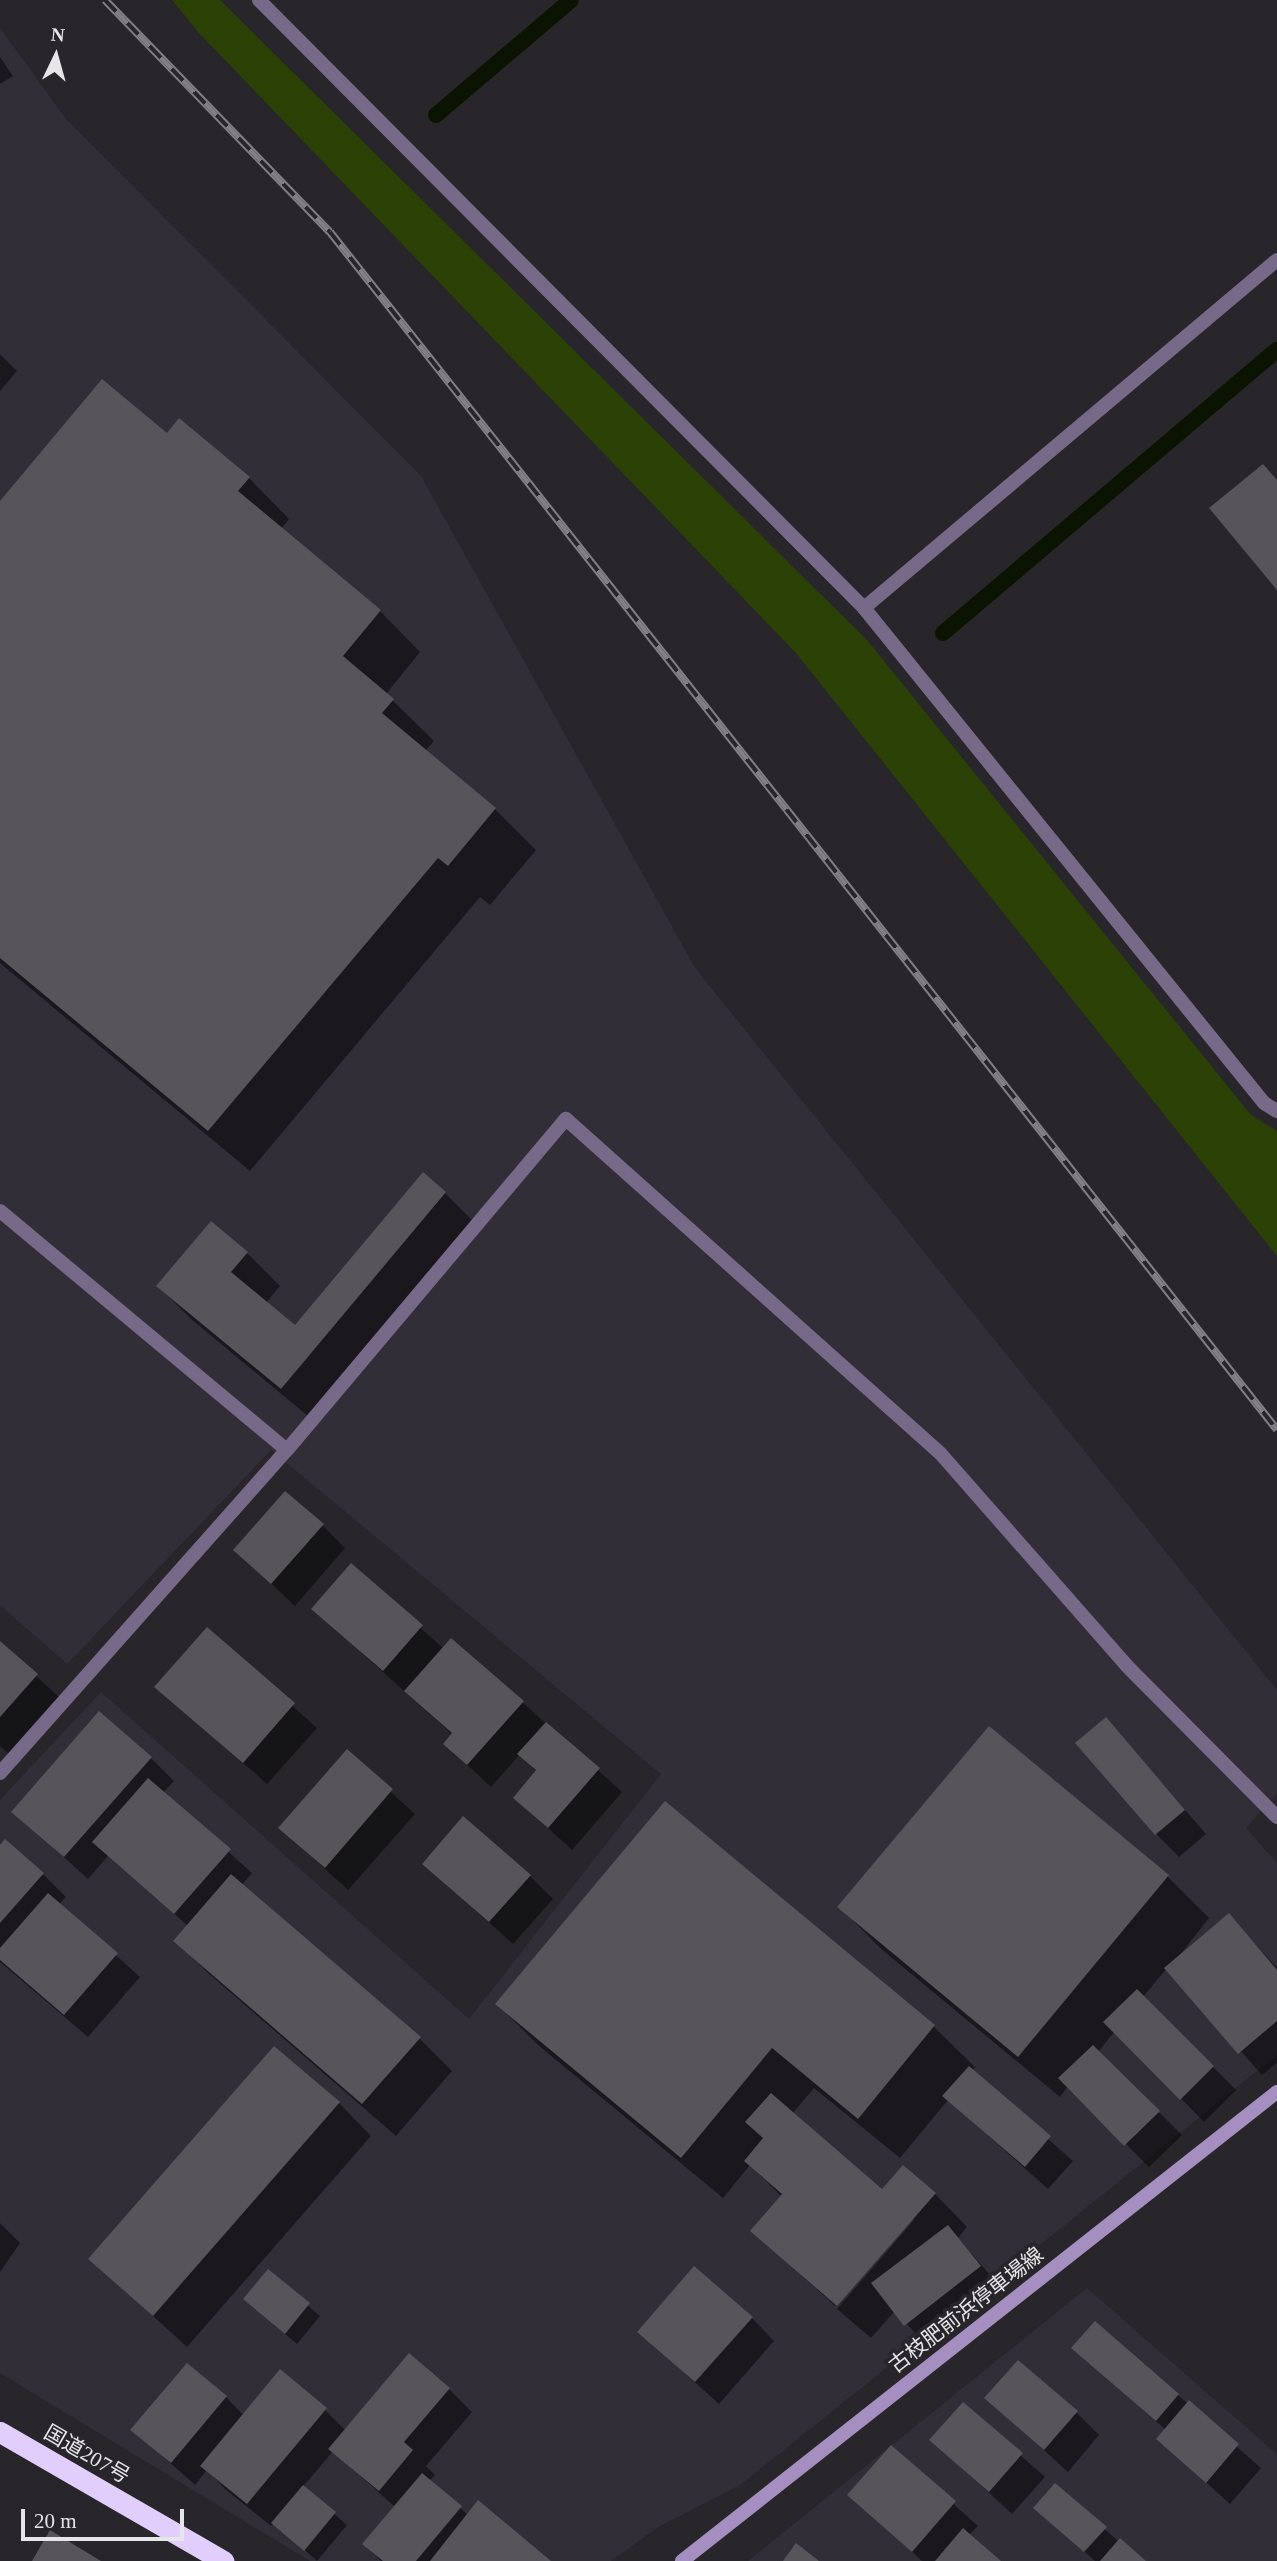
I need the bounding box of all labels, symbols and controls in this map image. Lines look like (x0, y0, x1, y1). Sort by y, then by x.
north arrow (21, 21, 91, 91)
text: N (50, 24, 66, 46)
street label: 古枝肥前浜停車場線 (884, 2242, 1048, 2378)
street label: 国道207号 (40, 2419, 134, 2489)
scale bar (24, 2494, 187, 2538)
text: 20 m (34, 2509, 77, 2533)

